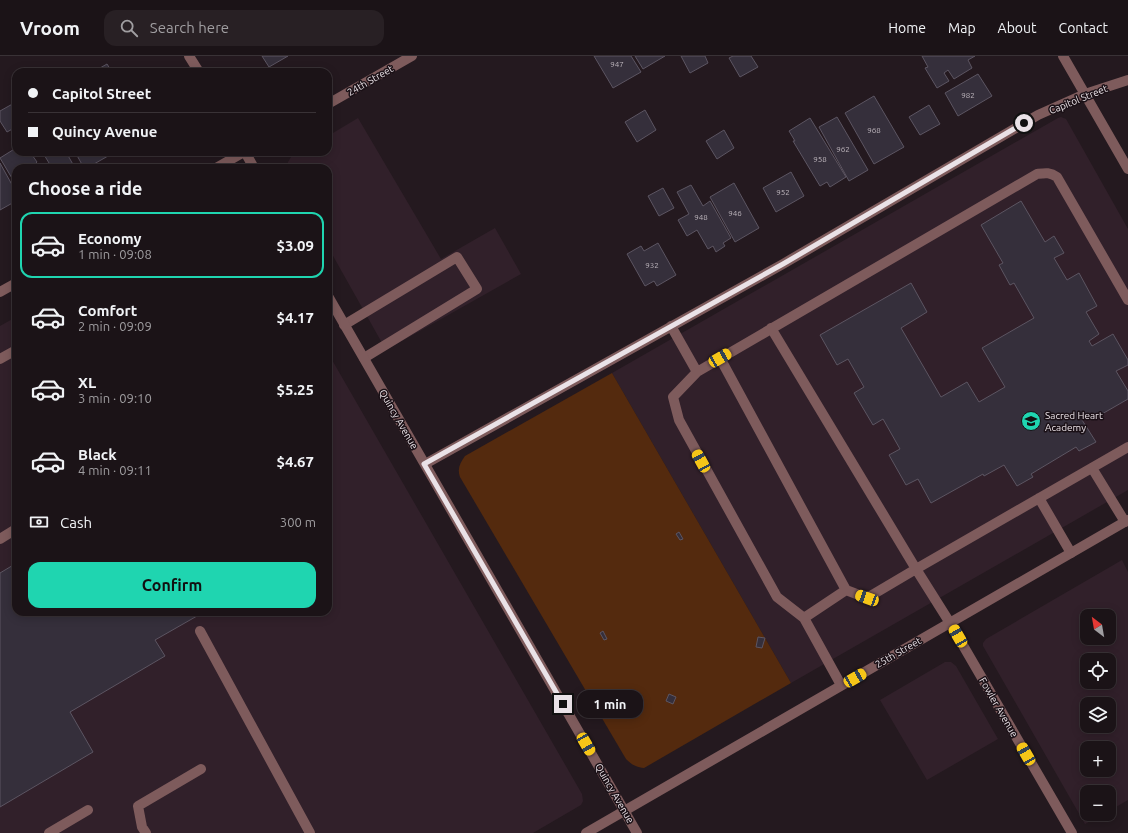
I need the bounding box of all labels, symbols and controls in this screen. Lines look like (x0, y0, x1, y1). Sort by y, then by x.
search box (104, 10, 384, 46)
text: Vroom (20, 17, 80, 39)
icon: search (118, 17, 140, 39)
text: Search here (150, 19, 229, 36)
text: Home (888, 20, 926, 36)
text: Map (948, 20, 976, 36)
text: About (998, 20, 1037, 36)
text: Contact (1059, 20, 1108, 36)
house number: 947 (610, 60, 624, 69)
street label: 24th Street (345, 63, 395, 98)
street label: Capitol Street (1047, 83, 1109, 116)
text: Capitol Street (52, 85, 151, 102)
house number: 982 (961, 91, 975, 100)
route start (1015, 114, 1033, 132)
text: Quincy Avenue (52, 123, 157, 140)
house number: 968 (867, 126, 881, 135)
house number: 962 (836, 145, 850, 154)
house number: 958 (813, 155, 827, 164)
text: Choose a ride (28, 178, 142, 198)
house number: 952 (776, 188, 790, 197)
house number: 946 (728, 209, 742, 218)
house number: 948 (694, 213, 708, 222)
icon: car (30, 227, 66, 263)
text: Economy (78, 230, 142, 247)
text: $3.09 (276, 237, 314, 254)
text: 1 min · 09:08 (78, 247, 152, 261)
house number: 932 (645, 261, 659, 270)
icon: car (30, 299, 66, 335)
text: Comfort (78, 302, 137, 319)
text: $4.17 (276, 309, 314, 326)
text: 2 min · 09:09 (78, 319, 152, 333)
car (707, 347, 733, 369)
icon: car (30, 371, 66, 407)
text: XL (78, 374, 96, 391)
text: $5.25 (276, 381, 314, 398)
street label: Quincy Avenue (377, 387, 420, 451)
text: 3 min · 09:10 (78, 391, 152, 405)
school or university icon: Sacred Heart Academy (1020, 410, 1042, 432)
place label: Sacred Heart Academy (1045, 410, 1103, 433)
icon: car (30, 443, 66, 479)
text: Black (78, 446, 117, 463)
car (690, 448, 712, 474)
text: $4.67 (276, 453, 314, 470)
text: 4 min · 09:11 (78, 463, 152, 477)
icon: cash (28, 511, 50, 533)
text: Cash (60, 514, 92, 531)
text: 300 m (280, 515, 316, 529)
button: Confirm (28, 562, 316, 608)
car (854, 588, 880, 608)
north arrow (1080, 609, 1116, 645)
map controls (1080, 609, 1116, 821)
car (947, 623, 969, 649)
street label: 25th Street (873, 635, 923, 670)
button: locate (1080, 653, 1116, 689)
car (842, 667, 868, 689)
street label: Fowler Avenue (977, 676, 1020, 739)
callout: 1 min (577, 690, 643, 718)
route end (554, 695, 572, 713)
text: 1 min (594, 697, 626, 711)
button: layers (1080, 697, 1116, 733)
car (575, 731, 597, 757)
car (1015, 741, 1037, 767)
button: + (1080, 741, 1116, 777)
street label: Quincy Avenue (593, 761, 636, 825)
button: − (1080, 785, 1116, 821)

